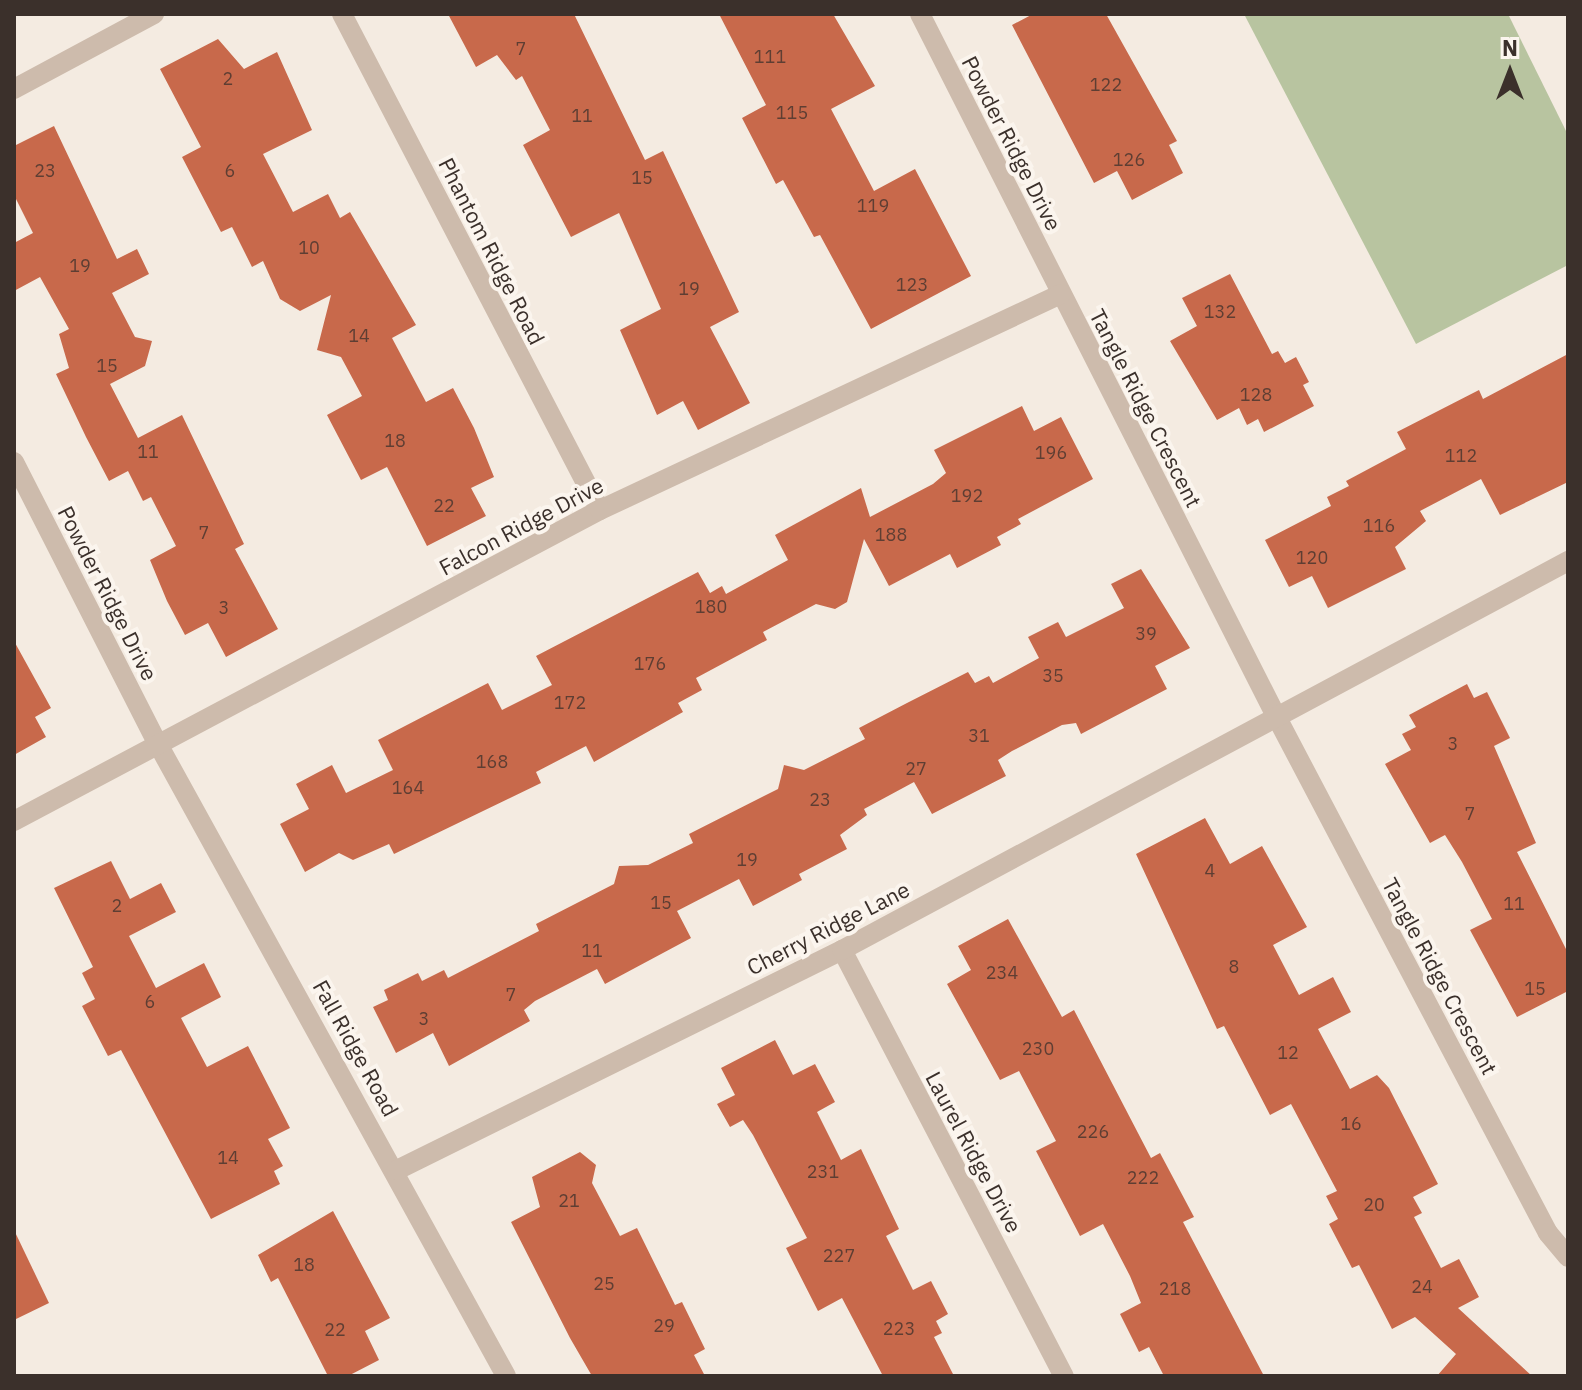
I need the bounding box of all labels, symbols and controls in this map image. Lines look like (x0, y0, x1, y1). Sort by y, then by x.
north arrow (1470, 32, 1550, 112)
text: N (1502, 33, 1518, 62)
house number: 7 (516, 38, 526, 60)
house number: 111 (754, 46, 786, 68)
street label: Powder Ridge Drive (957, 51, 1067, 235)
house number: 2 (223, 68, 233, 90)
house number: 122 (1090, 74, 1122, 96)
house number: 115 (776, 102, 808, 124)
house number: 11 (571, 105, 593, 127)
house number: 126 (1113, 149, 1145, 171)
street label: Phantom Ridge Road (433, 153, 551, 349)
house number: 23 (34, 160, 56, 182)
house number: 6 (225, 160, 235, 182)
house number: 15 (631, 167, 653, 189)
house number: 119 (857, 195, 889, 217)
house number: 10 (298, 237, 320, 259)
house number: 19 (69, 255, 91, 277)
house number: 123 (896, 274, 928, 296)
house number: 19 (678, 278, 700, 300)
house number: 132 (1204, 301, 1236, 323)
street label: Tangle Ridge Crescent (1085, 304, 1207, 512)
house number: 14 (348, 325, 370, 347)
house number: 15 (96, 355, 118, 377)
house number: 128 (1240, 384, 1272, 406)
house number: 18 (384, 430, 406, 452)
house number: 11 (137, 441, 159, 463)
house number: 196 (1035, 442, 1067, 464)
house number: 112 (1445, 445, 1477, 467)
street label: Falcon Ridge Drive (434, 472, 608, 580)
house number: 192 (951, 485, 983, 507)
house number: 22 (433, 495, 455, 517)
street label: Powder Ridge Drive (53, 501, 163, 685)
house number: 116 (1363, 515, 1395, 537)
house number: 7 (199, 522, 209, 544)
house number: 188 (875, 524, 907, 546)
house number: 120 (1296, 547, 1328, 569)
house number: 180 (695, 596, 727, 618)
house number: 3 (219, 597, 229, 619)
house number: 39 (1135, 623, 1157, 645)
house number: 176 (634, 653, 666, 675)
house number: 35 (1042, 665, 1064, 687)
house number: 172 (554, 692, 586, 714)
house number: 31 (968, 725, 990, 747)
house number: 3 (1448, 733, 1458, 755)
house number: 168 (476, 751, 508, 773)
house number: 27 (905, 758, 927, 780)
house number: 164 (392, 777, 424, 799)
house number: 23 (809, 789, 831, 811)
house number: 7 (1465, 803, 1475, 825)
house number: 19 (736, 849, 758, 871)
house number: 4 (1205, 860, 1215, 882)
street label: Tangle Ridge Crescent (1377, 873, 1503, 1079)
street label: Cherry Ridge Lane (742, 876, 914, 980)
house number: 15 (650, 892, 672, 914)
house number: 11 (1503, 893, 1525, 915)
house number: 2 (112, 895, 122, 917)
house number: 11 (581, 940, 603, 962)
house number: 8 (1229, 956, 1239, 978)
house number: 234 (986, 962, 1018, 984)
street label: Fall Ridge Road (308, 975, 404, 1121)
house number: 15 (1524, 978, 1546, 1000)
house number: 7 (506, 984, 516, 1006)
house number: 6 (145, 991, 155, 1013)
house number: 3 (419, 1008, 429, 1030)
house number: 230 (1022, 1038, 1054, 1060)
house number: 12 (1277, 1042, 1299, 1064)
street label: Laurel Ridge Drive (920, 1067, 1028, 1237)
house number: 16 (1340, 1113, 1362, 1135)
house number: 226 (1077, 1121, 1109, 1143)
house number: 14 (217, 1147, 239, 1169)
house number: 231 (807, 1161, 839, 1183)
house number: 222 (1127, 1167, 1159, 1189)
house number: 21 (558, 1190, 580, 1212)
house number: 20 (1363, 1194, 1385, 1216)
house number: 227 (823, 1245, 855, 1267)
house number: 18 (293, 1254, 315, 1276)
house number: 25 (593, 1273, 615, 1295)
house number: 24 (1411, 1276, 1433, 1298)
house number: 218 (1159, 1278, 1191, 1300)
house number: 29 (653, 1315, 675, 1337)
house number: 223 (883, 1318, 915, 1340)
house number: 22 (324, 1319, 346, 1341)

